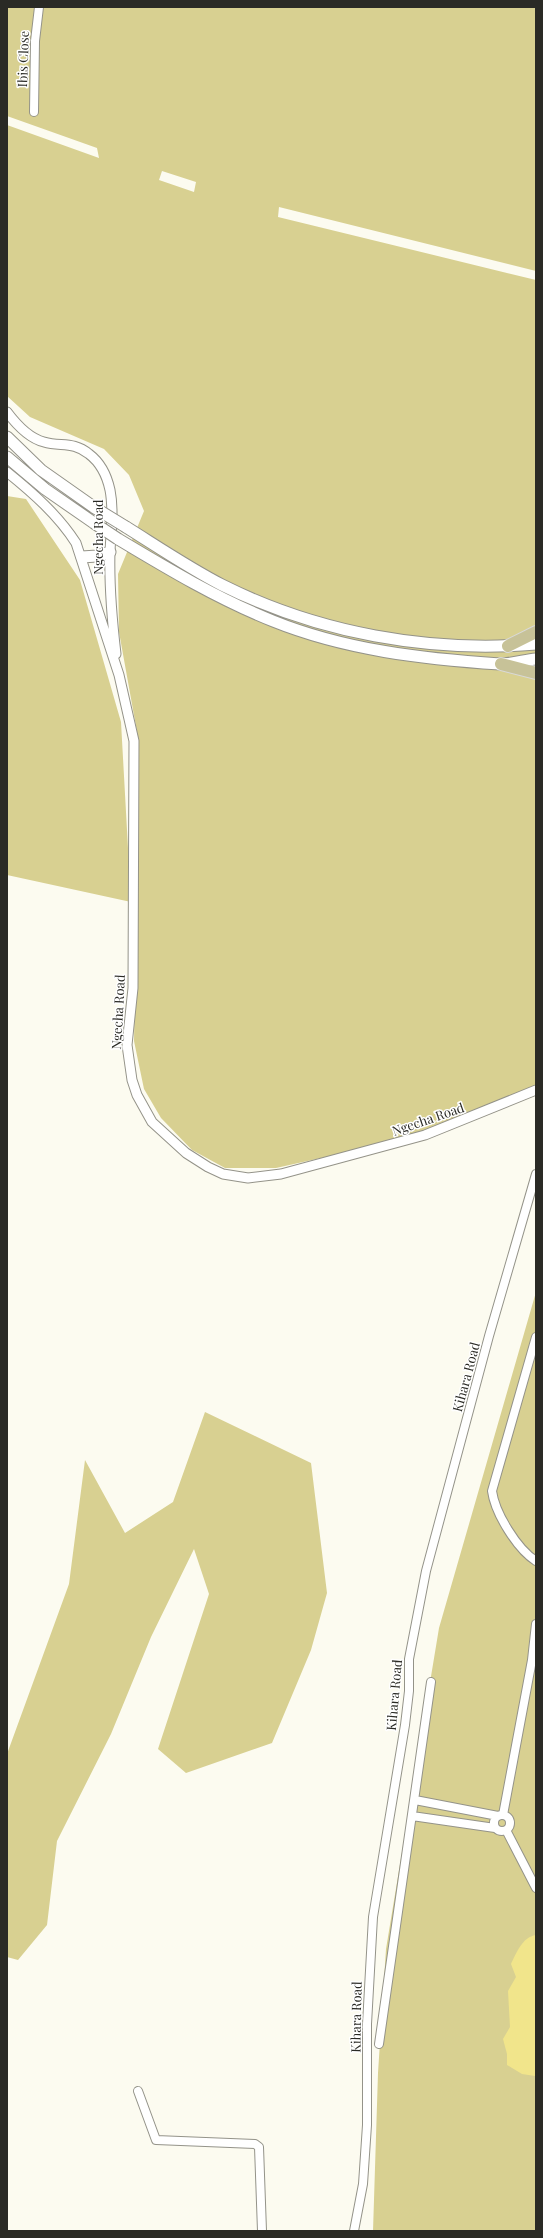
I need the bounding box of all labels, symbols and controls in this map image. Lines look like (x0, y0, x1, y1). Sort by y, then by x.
street label: Ibis Close (13, 30, 32, 88)
street label: Ngecha Road (89, 499, 106, 575)
street label: Ngecha Road (107, 973, 128, 1050)
street label: Ngecha Road (389, 1098, 467, 1139)
street label: Kihara Road (448, 1340, 483, 1414)
street label: Kihara Road (382, 1658, 405, 1731)
street label: Kihara Road (346, 1981, 365, 2053)

